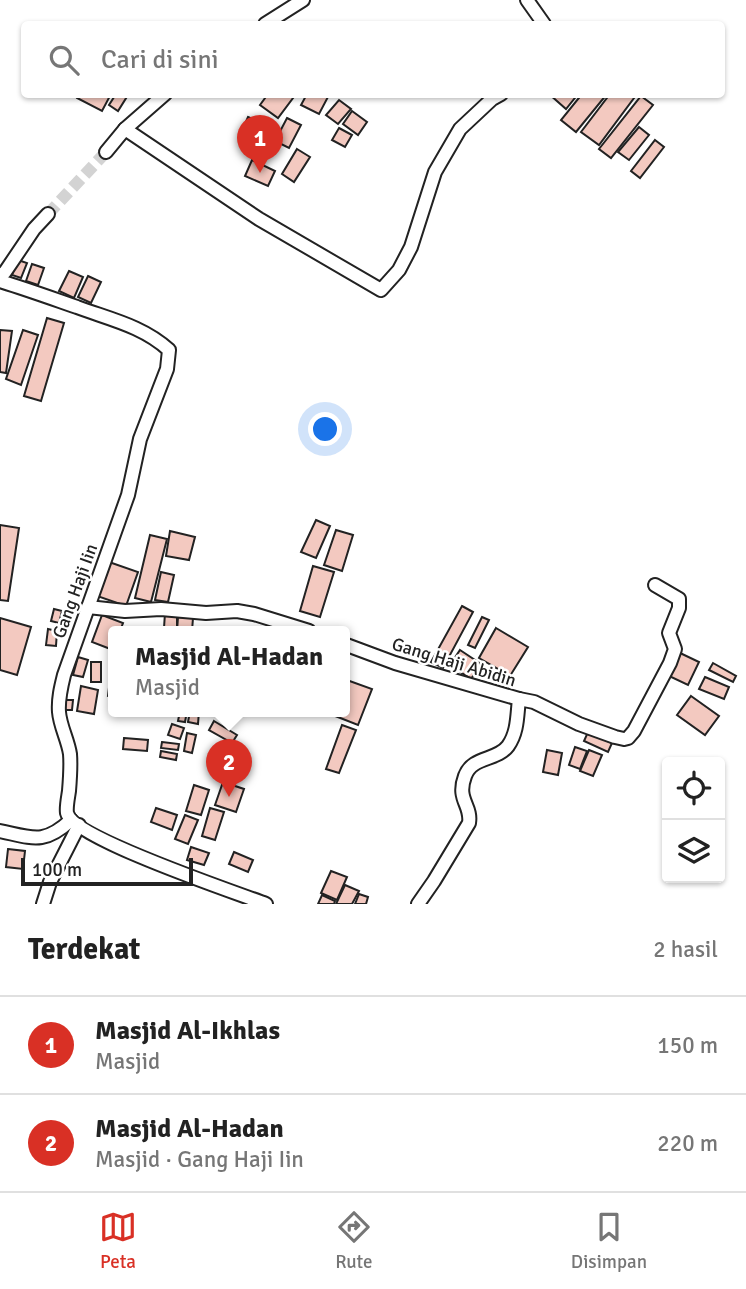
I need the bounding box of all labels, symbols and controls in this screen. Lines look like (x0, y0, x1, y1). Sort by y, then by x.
search box (21, 21, 725, 98)
icon: search (45, 41, 83, 79)
text: Cari di sini (101, 44, 219, 76)
pin: 1 (237, 115, 283, 173)
your location (308, 412, 342, 446)
street label: Gang Haji Iin (48, 541, 102, 641)
popup (108, 626, 350, 717)
street label: Gang Haji Abidin (389, 633, 519, 691)
text: Masjid Al-Hadan (135, 641, 323, 673)
text: Masjid (135, 673, 200, 702)
pin: 2 (206, 739, 252, 797)
map controls (662, 757, 725, 883)
button: locate (662, 757, 725, 820)
button: layers (662, 820, 725, 883)
scale bar (21, 855, 192, 887)
text: 100 m (32, 858, 82, 882)
text: Terdekat (28, 931, 140, 968)
text: 2 hasil (653, 935, 718, 964)
text: Masjid Al-Ikhlas (95, 1015, 280, 1047)
text: 1 (45, 1031, 57, 1060)
text: 150 m (657, 1031, 718, 1060)
text: Masjid (95, 1047, 160, 1076)
text: Masjid Al-Hadan (95, 1113, 284, 1145)
text: 2 (45, 1129, 57, 1158)
text: 220 m (657, 1129, 718, 1158)
text: Masjid · Gang Haji Iin (95, 1145, 304, 1174)
tab: Peta (99, 1208, 137, 1274)
tab: Rute (335, 1208, 373, 1274)
tab: Disimpan (571, 1208, 647, 1274)

